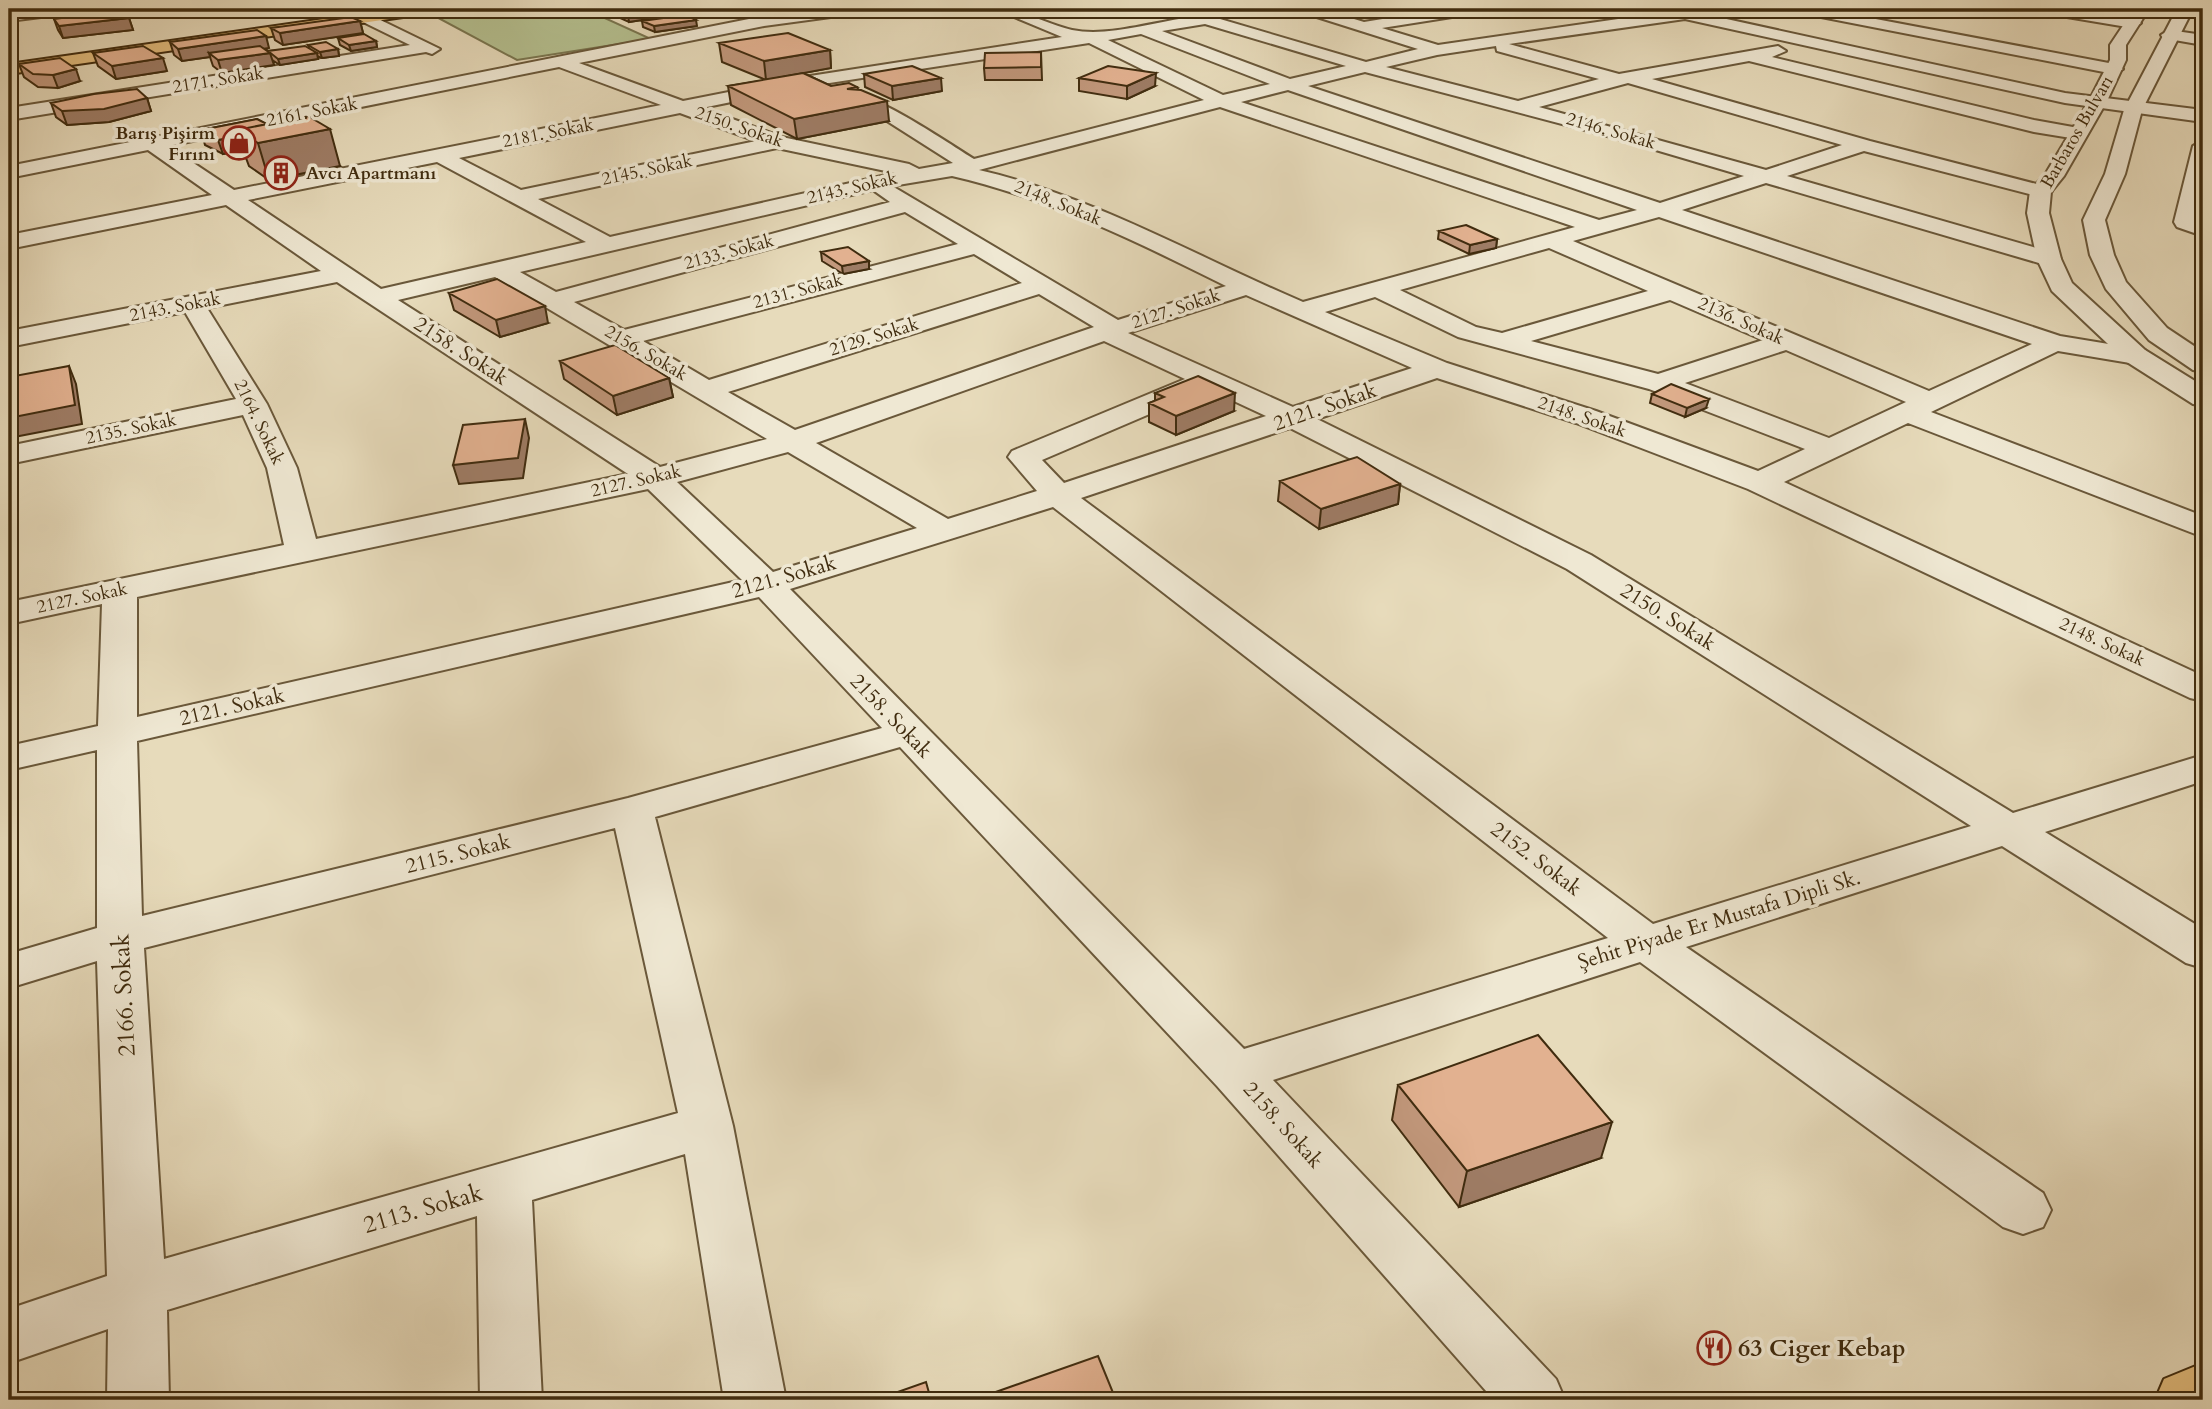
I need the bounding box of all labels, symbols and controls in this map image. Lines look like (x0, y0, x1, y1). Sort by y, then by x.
street label: 2171. Sokak (171, 60, 266, 100)
street label: Barbaros Bulvarı (2035, 71, 2119, 193)
street label: 2161. Sokak (264, 91, 360, 133)
street label: 2150. Sokak (691, 100, 787, 154)
street label: 2146. Sokak (1563, 106, 1659, 156)
street label: 2181. Sokak (500, 112, 596, 154)
place label: Barış Pişirm Fırını (115, 121, 215, 167)
shop icon: Barış Pişirm Fırını (220, 124, 258, 162)
street label: 2145. Sokak (599, 148, 695, 192)
building icon: Avcı Apartmanı (262, 154, 300, 192)
place label: Avcı Apartmanı (306, 161, 436, 186)
street label: 2143. Sokak (804, 165, 900, 211)
street label: 2148. Sokak (1011, 174, 1106, 232)
street label: 2133. Sokak (681, 228, 777, 276)
street label: 2131. Sokak (750, 267, 846, 315)
street label: 2127. Sokak (1128, 283, 1224, 335)
street label: 2143. Sokak (127, 286, 223, 328)
street label: 2136. Sokak (1694, 291, 1788, 351)
street label: 2158. Sokak (408, 310, 515, 393)
street label: 2129. Sokak (826, 311, 922, 362)
street label: 2156. Sokak (600, 319, 692, 387)
street label: 2164. Sokak (228, 375, 291, 469)
street label: 2121. Sokak (1269, 376, 1381, 438)
street label: 2148. Sokak (1534, 390, 1630, 444)
street label: 2135. Sokak (83, 407, 179, 451)
street label: 2127. Sokak (588, 458, 684, 504)
street label: 2121. Sokak (728, 548, 840, 606)
street label: 2127. Sokak (34, 576, 130, 620)
street label: 2150. Sokak (1615, 576, 1722, 658)
street label: 2148. Sokak (2055, 611, 2149, 673)
street label: 2158. Sokak (843, 667, 939, 765)
street label: 2121. Sokak (176, 681, 288, 733)
street label: 2152. Sokak (1484, 815, 1588, 903)
street label: 2115. Sokak (402, 827, 514, 881)
street label: Şehit Piyade Er Mustafa Dipli Sk. (1574, 863, 1864, 977)
street label: 2166. Sokak (104, 933, 144, 1057)
street label: 2158. Sokak (1236, 1075, 1330, 1175)
street label: 2113. Sokak (359, 1176, 487, 1242)
restaurant icon: 63 Ciger Kebap (1695, 1329, 1733, 1367)
place label: 63 Ciger Kebap (1738, 1332, 1906, 1365)

